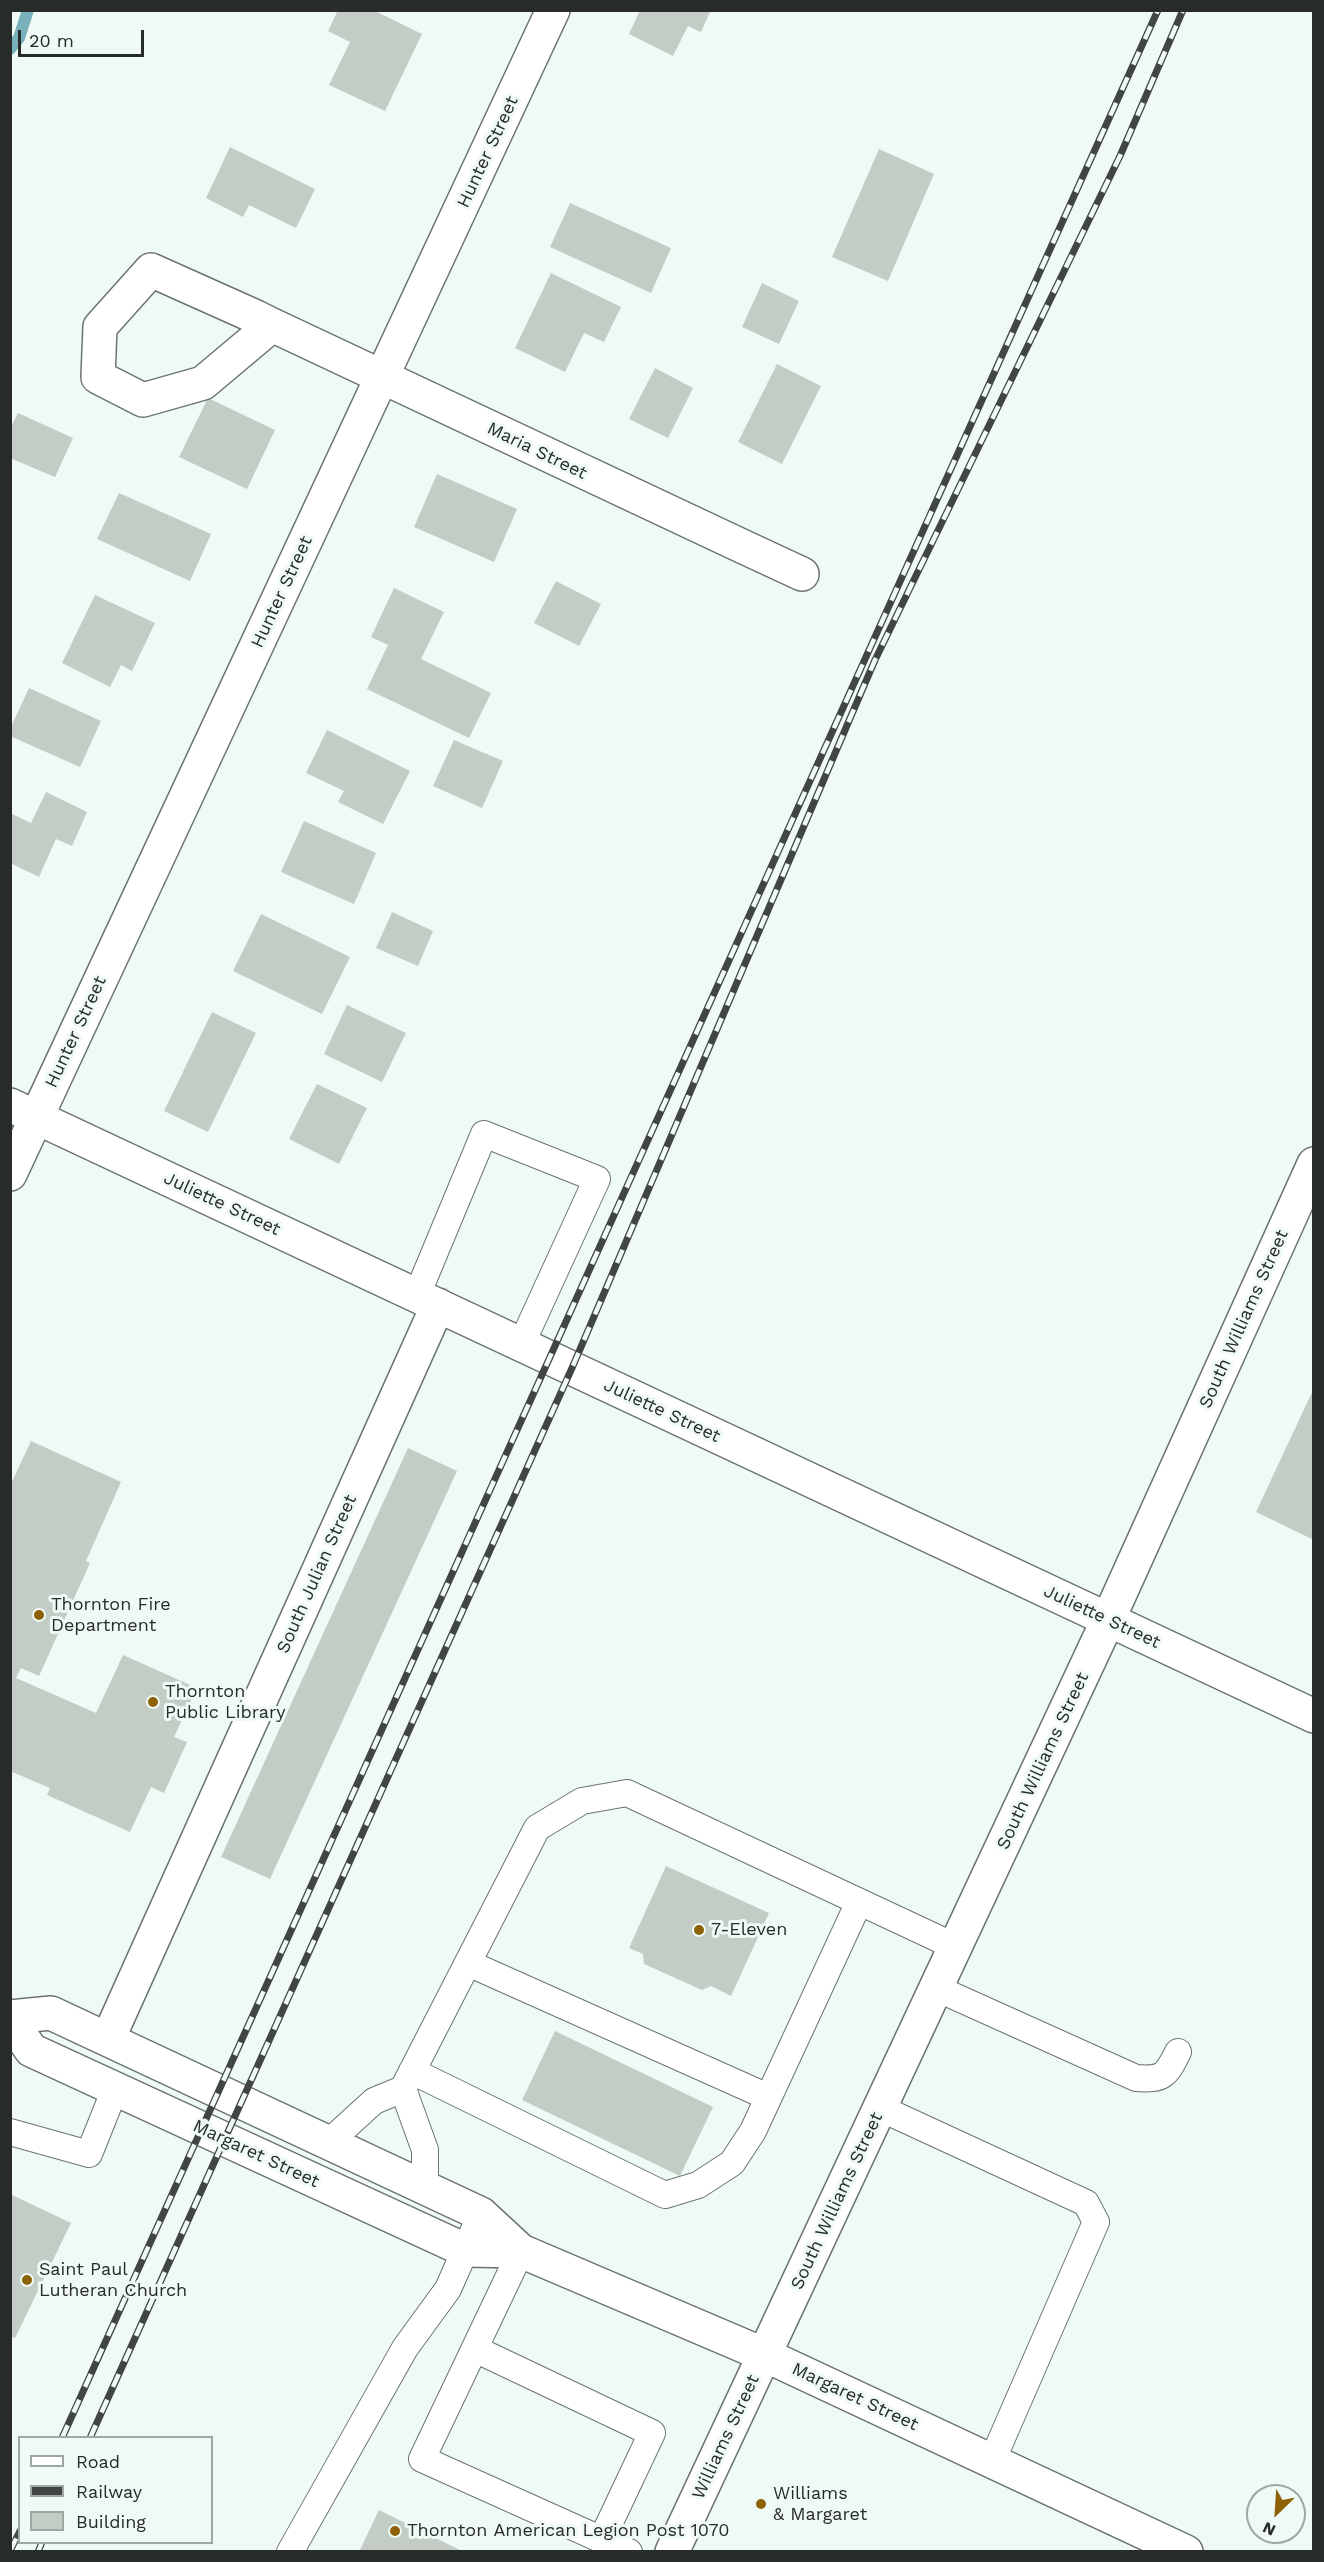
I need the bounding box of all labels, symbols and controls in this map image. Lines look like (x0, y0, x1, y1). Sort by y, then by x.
scale bar (21, 18, 147, 56)
text: 20 m (29, 30, 74, 51)
street label: Hunter Street (453, 93, 523, 211)
street label: Maria Street (484, 418, 590, 484)
street label: Hunter Street (247, 533, 317, 651)
street label: Hunter Street (41, 973, 111, 1091)
street label: Juliette Street (160, 1168, 284, 1240)
street label: South Williams Street (1195, 1226, 1293, 1412)
street label: Juliette Street (600, 1375, 724, 1447)
street label: South Julian Street (272, 1491, 362, 1657)
street label: Juliette Street (1040, 1581, 1164, 1653)
place label: Thornton Fire Department (51, 1594, 171, 1636)
marker: Thornton Fire Department (32, 1608, 46, 1622)
street label: South Williams Street (992, 1669, 1094, 1853)
place label: Thornton Public Library (165, 1681, 286, 1724)
marker: Thornton Public Library (146, 1695, 160, 1709)
place label: 7-Eleven (711, 1919, 787, 1941)
marker: 7-Eleven (692, 1923, 706, 1937)
street label: South Williams Street (786, 2109, 888, 2293)
street label: Margaret Street (189, 2115, 323, 2193)
place label: Saint Paul Lutheran Church (39, 2259, 187, 2302)
marker: Saint Paul Lutheran Church (20, 2273, 34, 2287)
street label: Margaret Street (788, 2358, 922, 2436)
street label: Williams Street (688, 2371, 764, 2503)
legend (18, 2436, 213, 2544)
text: Road (76, 2451, 120, 2472)
text: Railway (76, 2481, 142, 2502)
place label: Williams & Margaret (773, 2483, 867, 2526)
north arrow (1246, 2484, 1306, 2544)
marker: Williams & Margaret (754, 2497, 768, 2511)
text: Building (76, 2511, 146, 2532)
text: N (1260, 2518, 1278, 2540)
place label: Thornton American Legion Post 1070 (407, 2520, 729, 2542)
marker: Thornton American Legion Post 1070 (388, 2524, 402, 2538)

